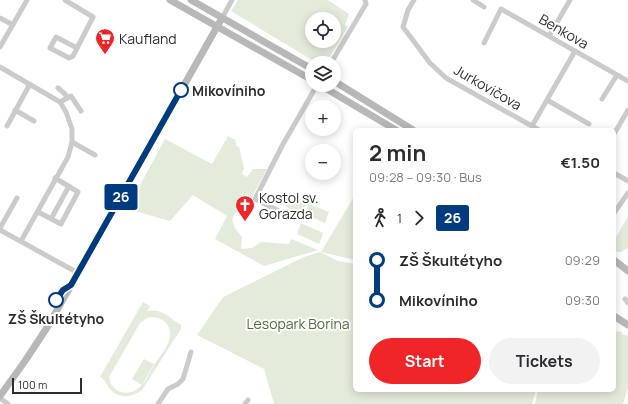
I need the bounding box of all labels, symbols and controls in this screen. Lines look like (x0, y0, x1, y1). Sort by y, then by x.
street label: Benkova (536, 9, 592, 53)
map controls (305, 12, 341, 180)
button: locate (305, 12, 341, 48)
supermarket icon: Kaufland (94, 27, 116, 55)
place label: Kaufland (119, 29, 177, 48)
button: layers (305, 56, 341, 92)
street label: Jurkovičova (451, 60, 525, 114)
place label: Mikovíniho (192, 81, 266, 100)
marker: Mikovíniho (173, 82, 189, 98)
button: + (305, 100, 341, 136)
text: 2 min (369, 138, 426, 168)
button: − (305, 144, 341, 180)
text: €1.50 (561, 152, 600, 173)
text: 09:28 – 09:30 · Bus (369, 168, 482, 186)
line badge: 26 (103, 184, 139, 210)
text: 26 (112, 187, 130, 206)
place label: Kostol sv. Gorazda (259, 188, 319, 223)
church icon: Kostol sv. Gorazda (234, 194, 256, 222)
icon: walk (369, 207, 391, 229)
icon: forward (408, 207, 430, 229)
text: 26 (444, 208, 461, 227)
text: 1 (397, 209, 402, 227)
text: ZŠ Škultétyho (399, 250, 502, 271)
text: 09:29 (565, 251, 600, 269)
text: Mikovíniho (399, 290, 478, 311)
text: 09:30 (565, 291, 600, 309)
marker: ZŠ Škultétyho (48, 292, 64, 308)
place label: ZŠ Škultétyho (8, 309, 104, 328)
park label: Lesopark Borina (246, 314, 350, 333)
button: Start (369, 338, 481, 384)
button: Tickets (489, 338, 600, 384)
scale bar (12, 376, 82, 395)
text: 100 m (18, 377, 47, 392)

